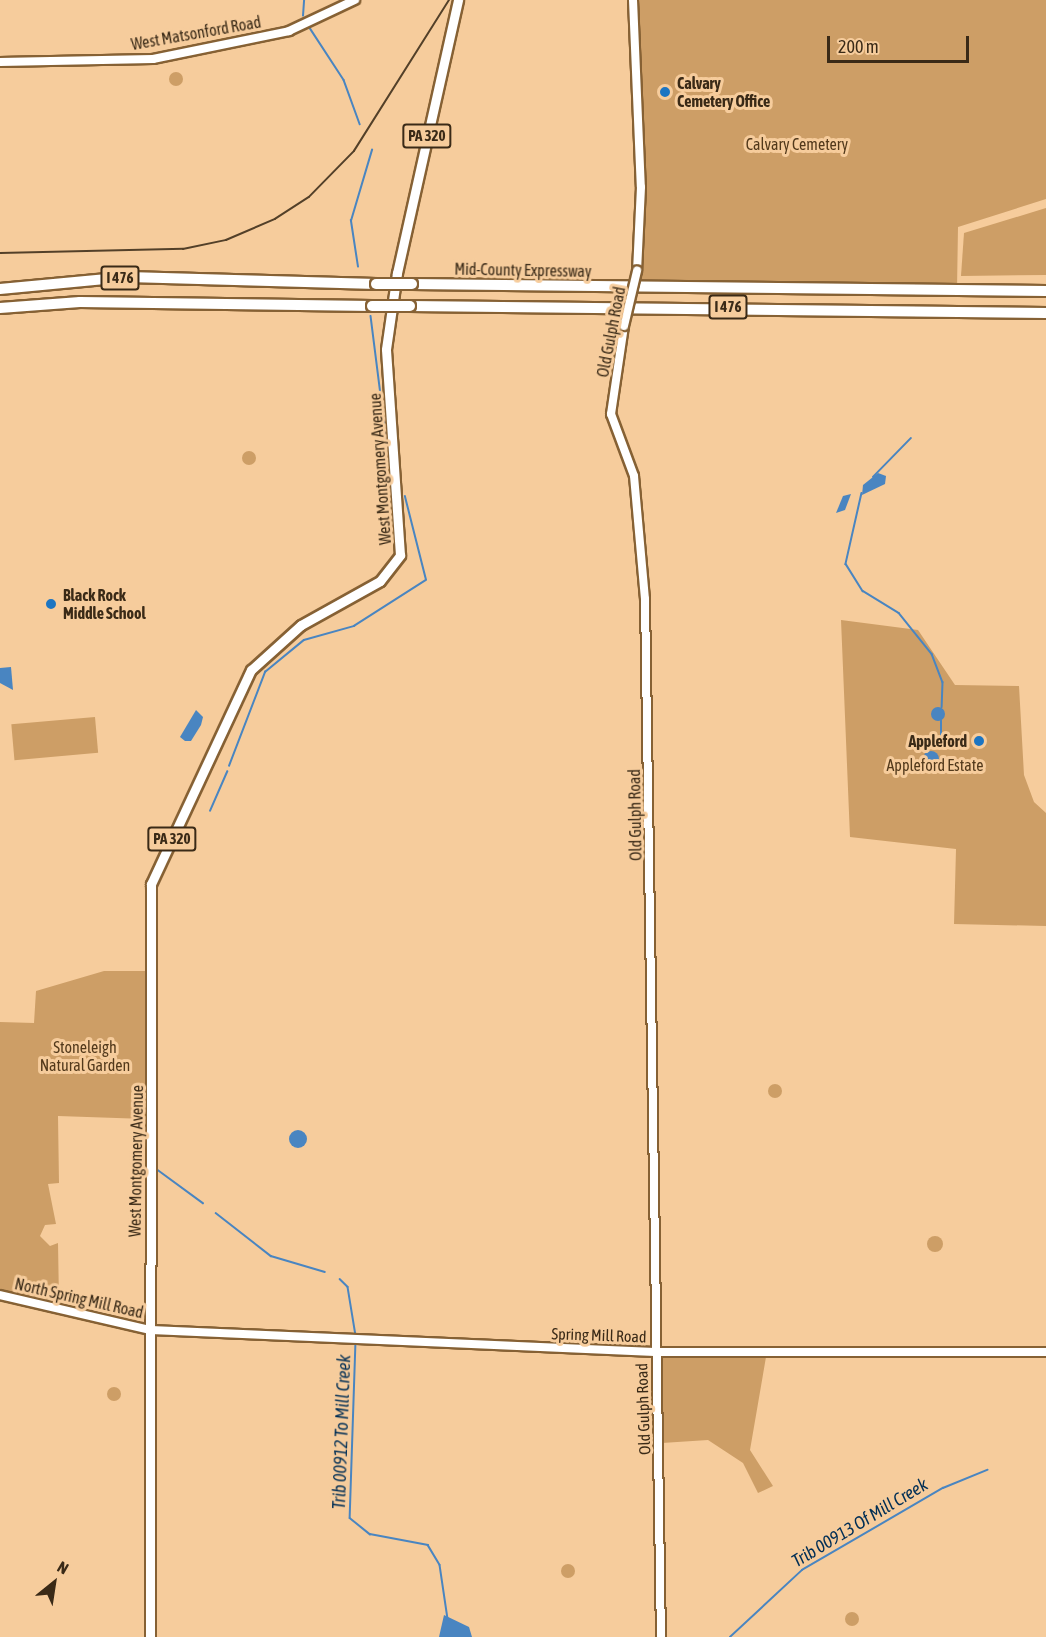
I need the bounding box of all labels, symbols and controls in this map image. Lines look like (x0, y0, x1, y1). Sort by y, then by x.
street label: West Matsonford Road (130, 12, 262, 54)
scale bar (830, 24, 972, 62)
text: 200 m (838, 36, 879, 57)
place label: Calvary Cemetery Office (677, 73, 770, 111)
marker: Calvary Cemetery Office (658, 85, 672, 99)
road number: PA 320 (402, 124, 452, 148)
park label: Calvary Cemetery (746, 134, 848, 154)
street label: Mid-County Expressway (454, 259, 592, 281)
road number: I 476 (99, 266, 141, 290)
street label: Old Gulph Road (593, 285, 629, 379)
road number: I 476 (707, 295, 749, 319)
street label: West Montgomery Avenue (365, 392, 395, 546)
place label: Black Rock Middle School (63, 585, 146, 623)
marker: Black Rock Middle School (44, 597, 58, 611)
place label: Appleford (908, 731, 967, 751)
marker: Appleford (972, 734, 986, 748)
park label: Appleford Estate (886, 755, 984, 775)
street label: Old Gulph Road (625, 769, 645, 861)
road number: PA 320 (146, 827, 198, 851)
park label: Stoneleigh Natural Garden (40, 1037, 130, 1075)
street label: West Montgomery Avenue (125, 1085, 147, 1237)
street label: North Spring Mill Road (13, 1274, 145, 1322)
street label: Spring Mill Road (551, 1324, 647, 1346)
water label: Trib 00912 To Mill Creek (329, 1354, 355, 1510)
street label: Old Gulph Road (632, 1363, 654, 1455)
water label: Trib 00913 Of Mill Creek (788, 1474, 932, 1572)
north arrow (24, 1553, 84, 1613)
text: N (54, 1557, 72, 1578)

